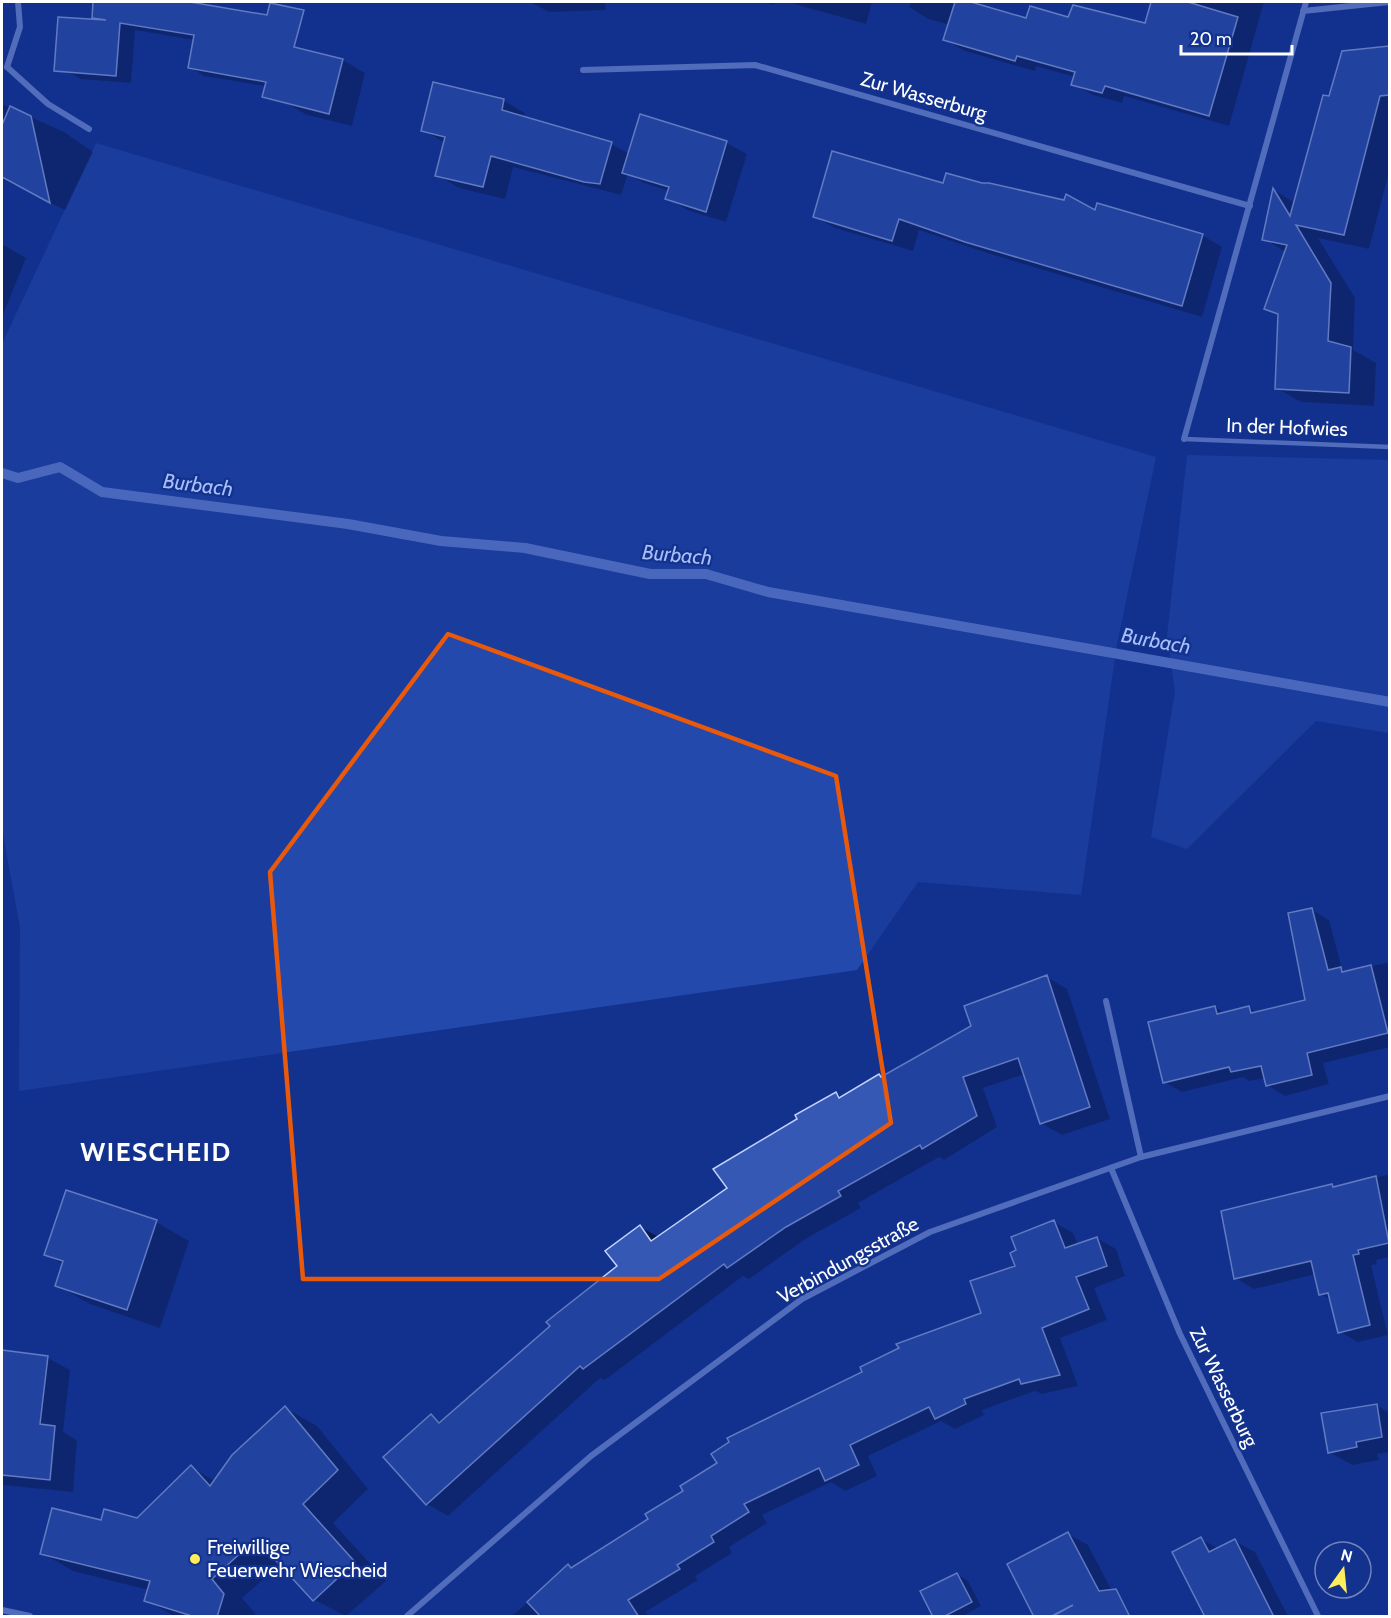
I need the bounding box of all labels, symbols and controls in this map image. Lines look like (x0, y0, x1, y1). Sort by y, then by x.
scale bar (1181, 18, 1292, 56)
text: 20 m (1190, 28, 1232, 50)
street label: Zur Wasserburg (858, 67, 991, 126)
street label: In der Hofwies (1226, 413, 1348, 441)
water label: Burbach (162, 468, 234, 501)
water label: Burbach (641, 539, 713, 570)
water label: Burbach (1119, 622, 1193, 659)
district label: WIESCHEID (80, 1136, 232, 1168)
street label: Verbindungsstraße (773, 1211, 923, 1309)
street label: Zur Wasserburg (1185, 1323, 1264, 1452)
place label: Freiwillige Feuerwehr Wiescheid (207, 1535, 387, 1582)
north arrow (1313, 1540, 1373, 1600)
text: N (1339, 1545, 1355, 1567)
marker: Freiwillige Feuerwehr Wiescheid (188, 1552, 202, 1566)

